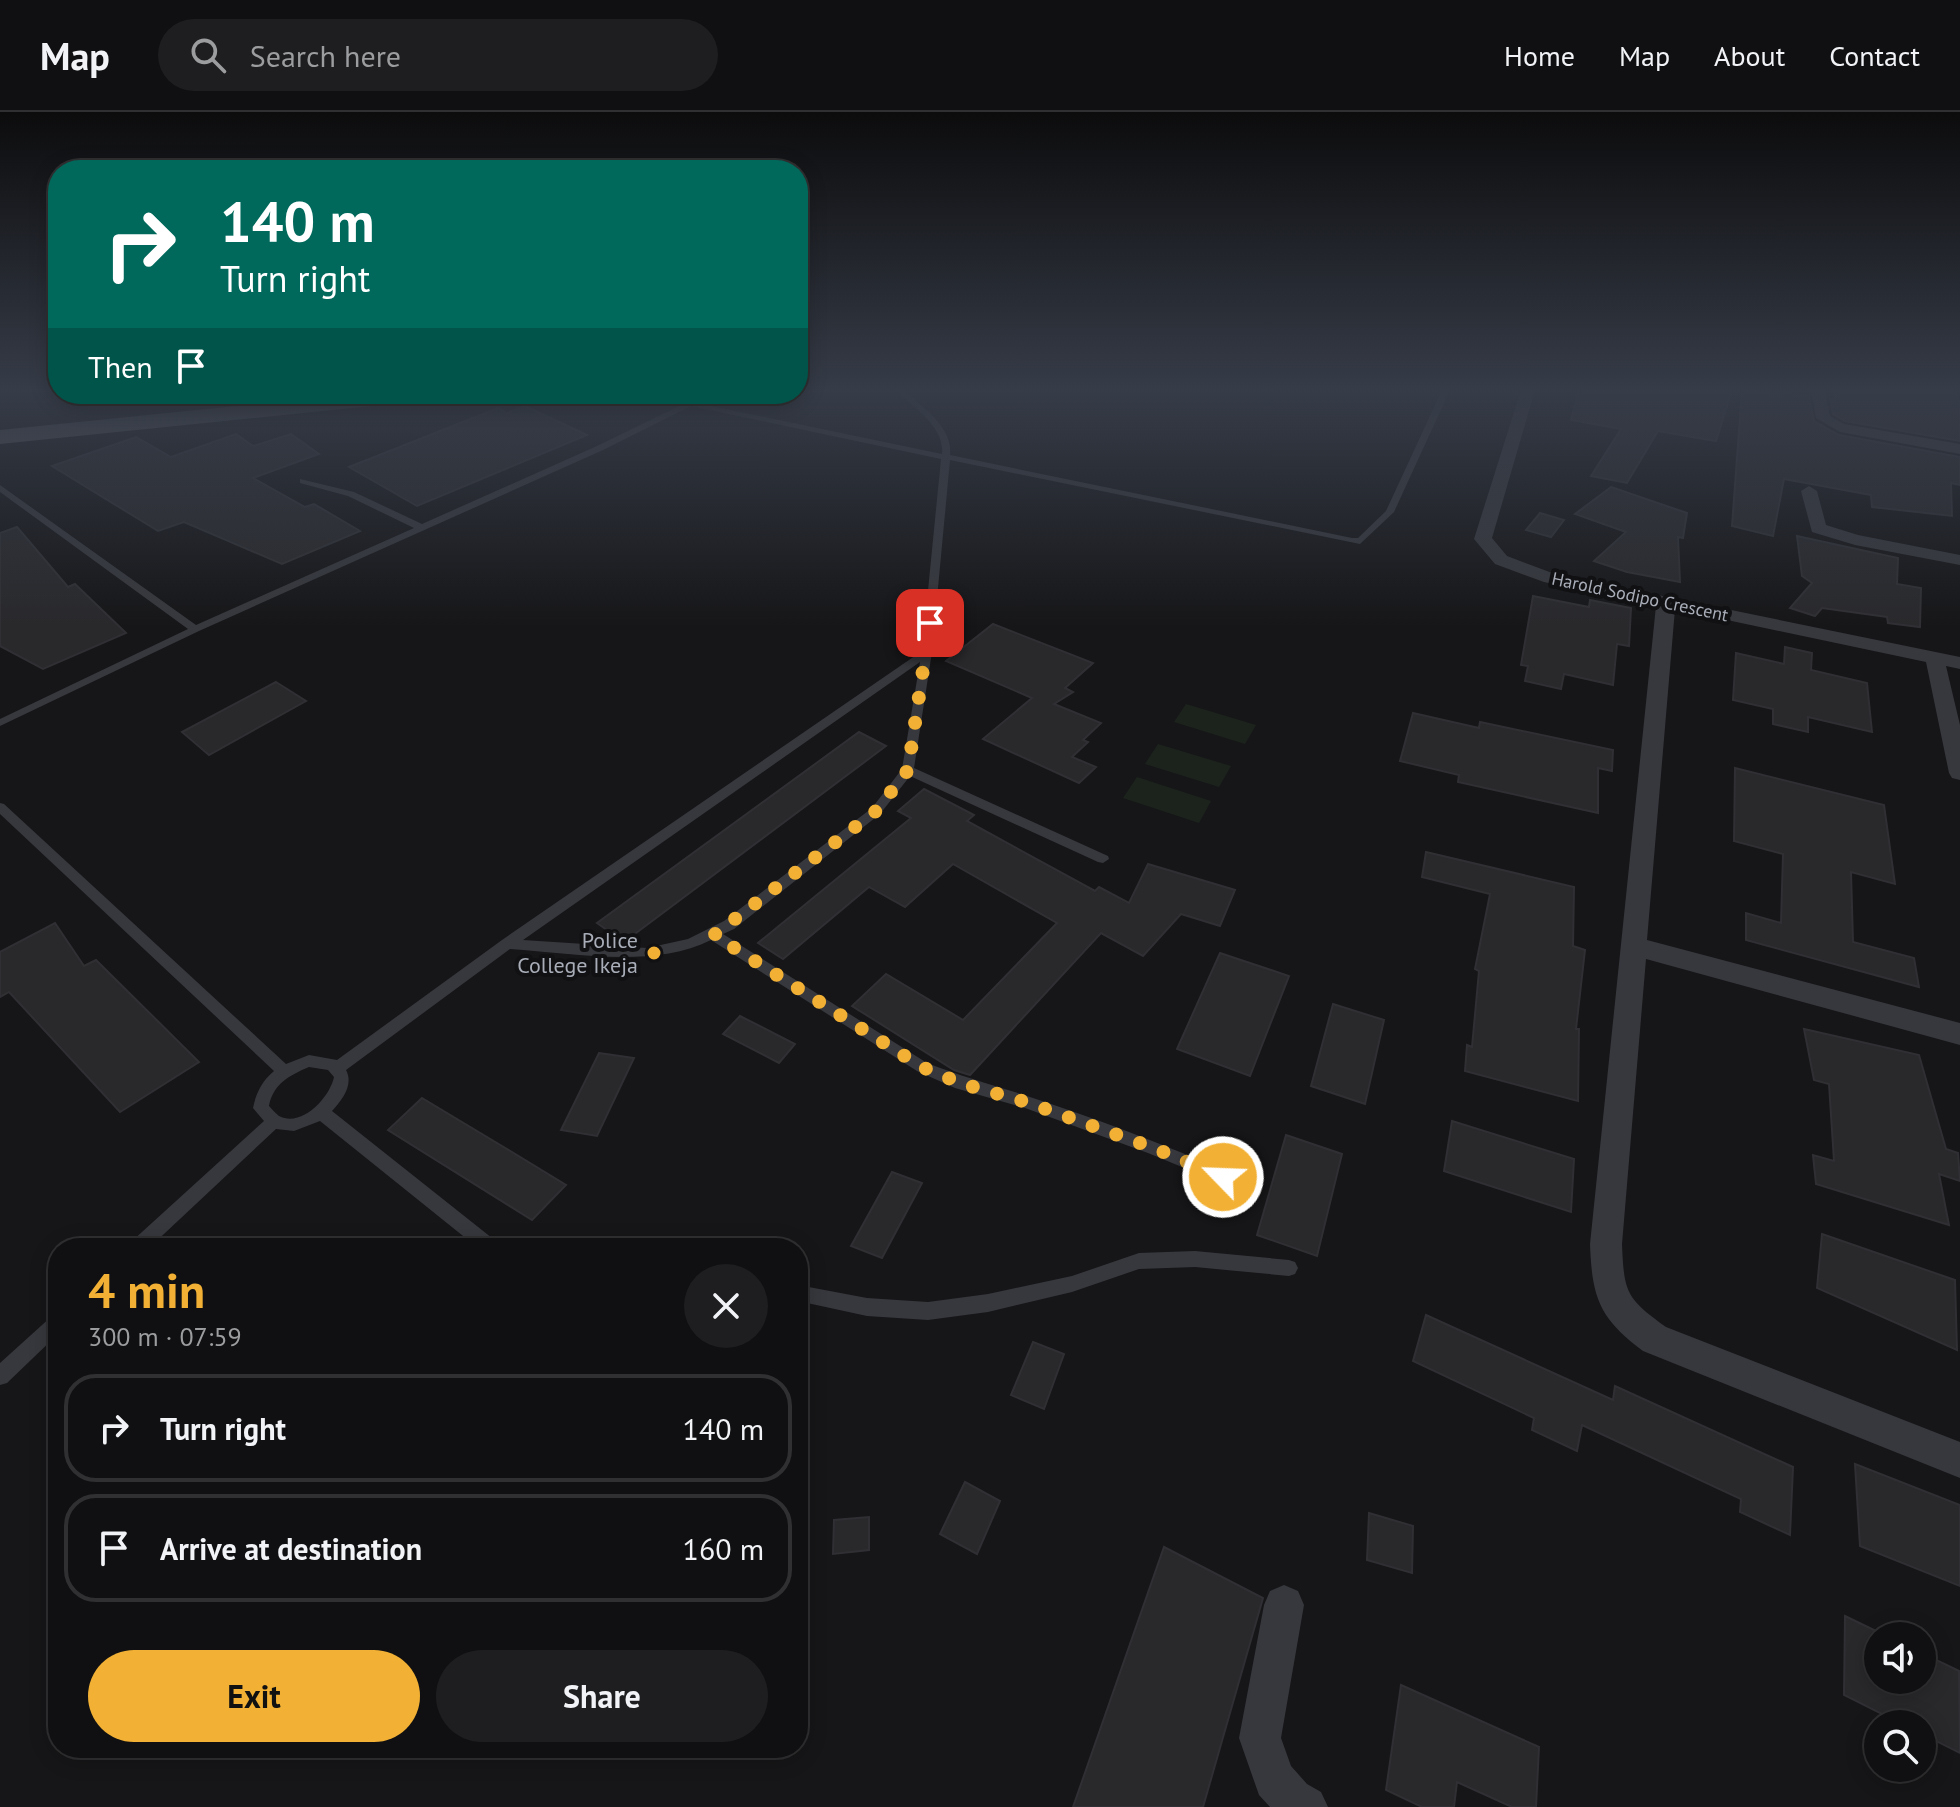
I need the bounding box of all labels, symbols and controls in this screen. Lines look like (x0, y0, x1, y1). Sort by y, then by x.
search box (158, 19, 718, 91)
text: Map (40, 31, 110, 80)
icon: search (186, 33, 230, 77)
text: Search here (250, 36, 401, 75)
text: Home (1504, 37, 1575, 74)
text: Map (1619, 37, 1670, 74)
text: About (1714, 37, 1785, 74)
text: Contact (1829, 37, 1920, 74)
text: 140 m (220, 185, 375, 257)
icon: right (88, 192, 192, 296)
text: Turn right (220, 255, 370, 302)
icon: arrive (169, 344, 213, 388)
text: Then (88, 347, 153, 386)
street label: Harold Sodipo Crescent (1550, 567, 1731, 626)
pin (896, 589, 964, 657)
icon: arrive (908, 601, 952, 645)
place label: Police College Ikeja (517, 926, 638, 979)
marker: Police College Ikeja (645, 944, 663, 962)
position arrow (1181, 1135, 1265, 1219)
text: 4 min (88, 1259, 205, 1321)
button: close (684, 1264, 768, 1348)
text: 300 m · 07:59 (88, 1320, 242, 1353)
icon: right (92, 1406, 136, 1450)
text: Turn right (160, 1409, 286, 1448)
text: 140 m (683, 1409, 764, 1448)
icon: arrive (92, 1526, 136, 1570)
text: Arrive at destination (160, 1529, 422, 1568)
text: 160 m (683, 1529, 764, 1568)
map controls (1864, 1622, 1936, 1782)
button: sound (1864, 1622, 1936, 1694)
button: Exit (88, 1650, 420, 1742)
button: Share (436, 1650, 768, 1742)
button: search (1864, 1710, 1936, 1782)

